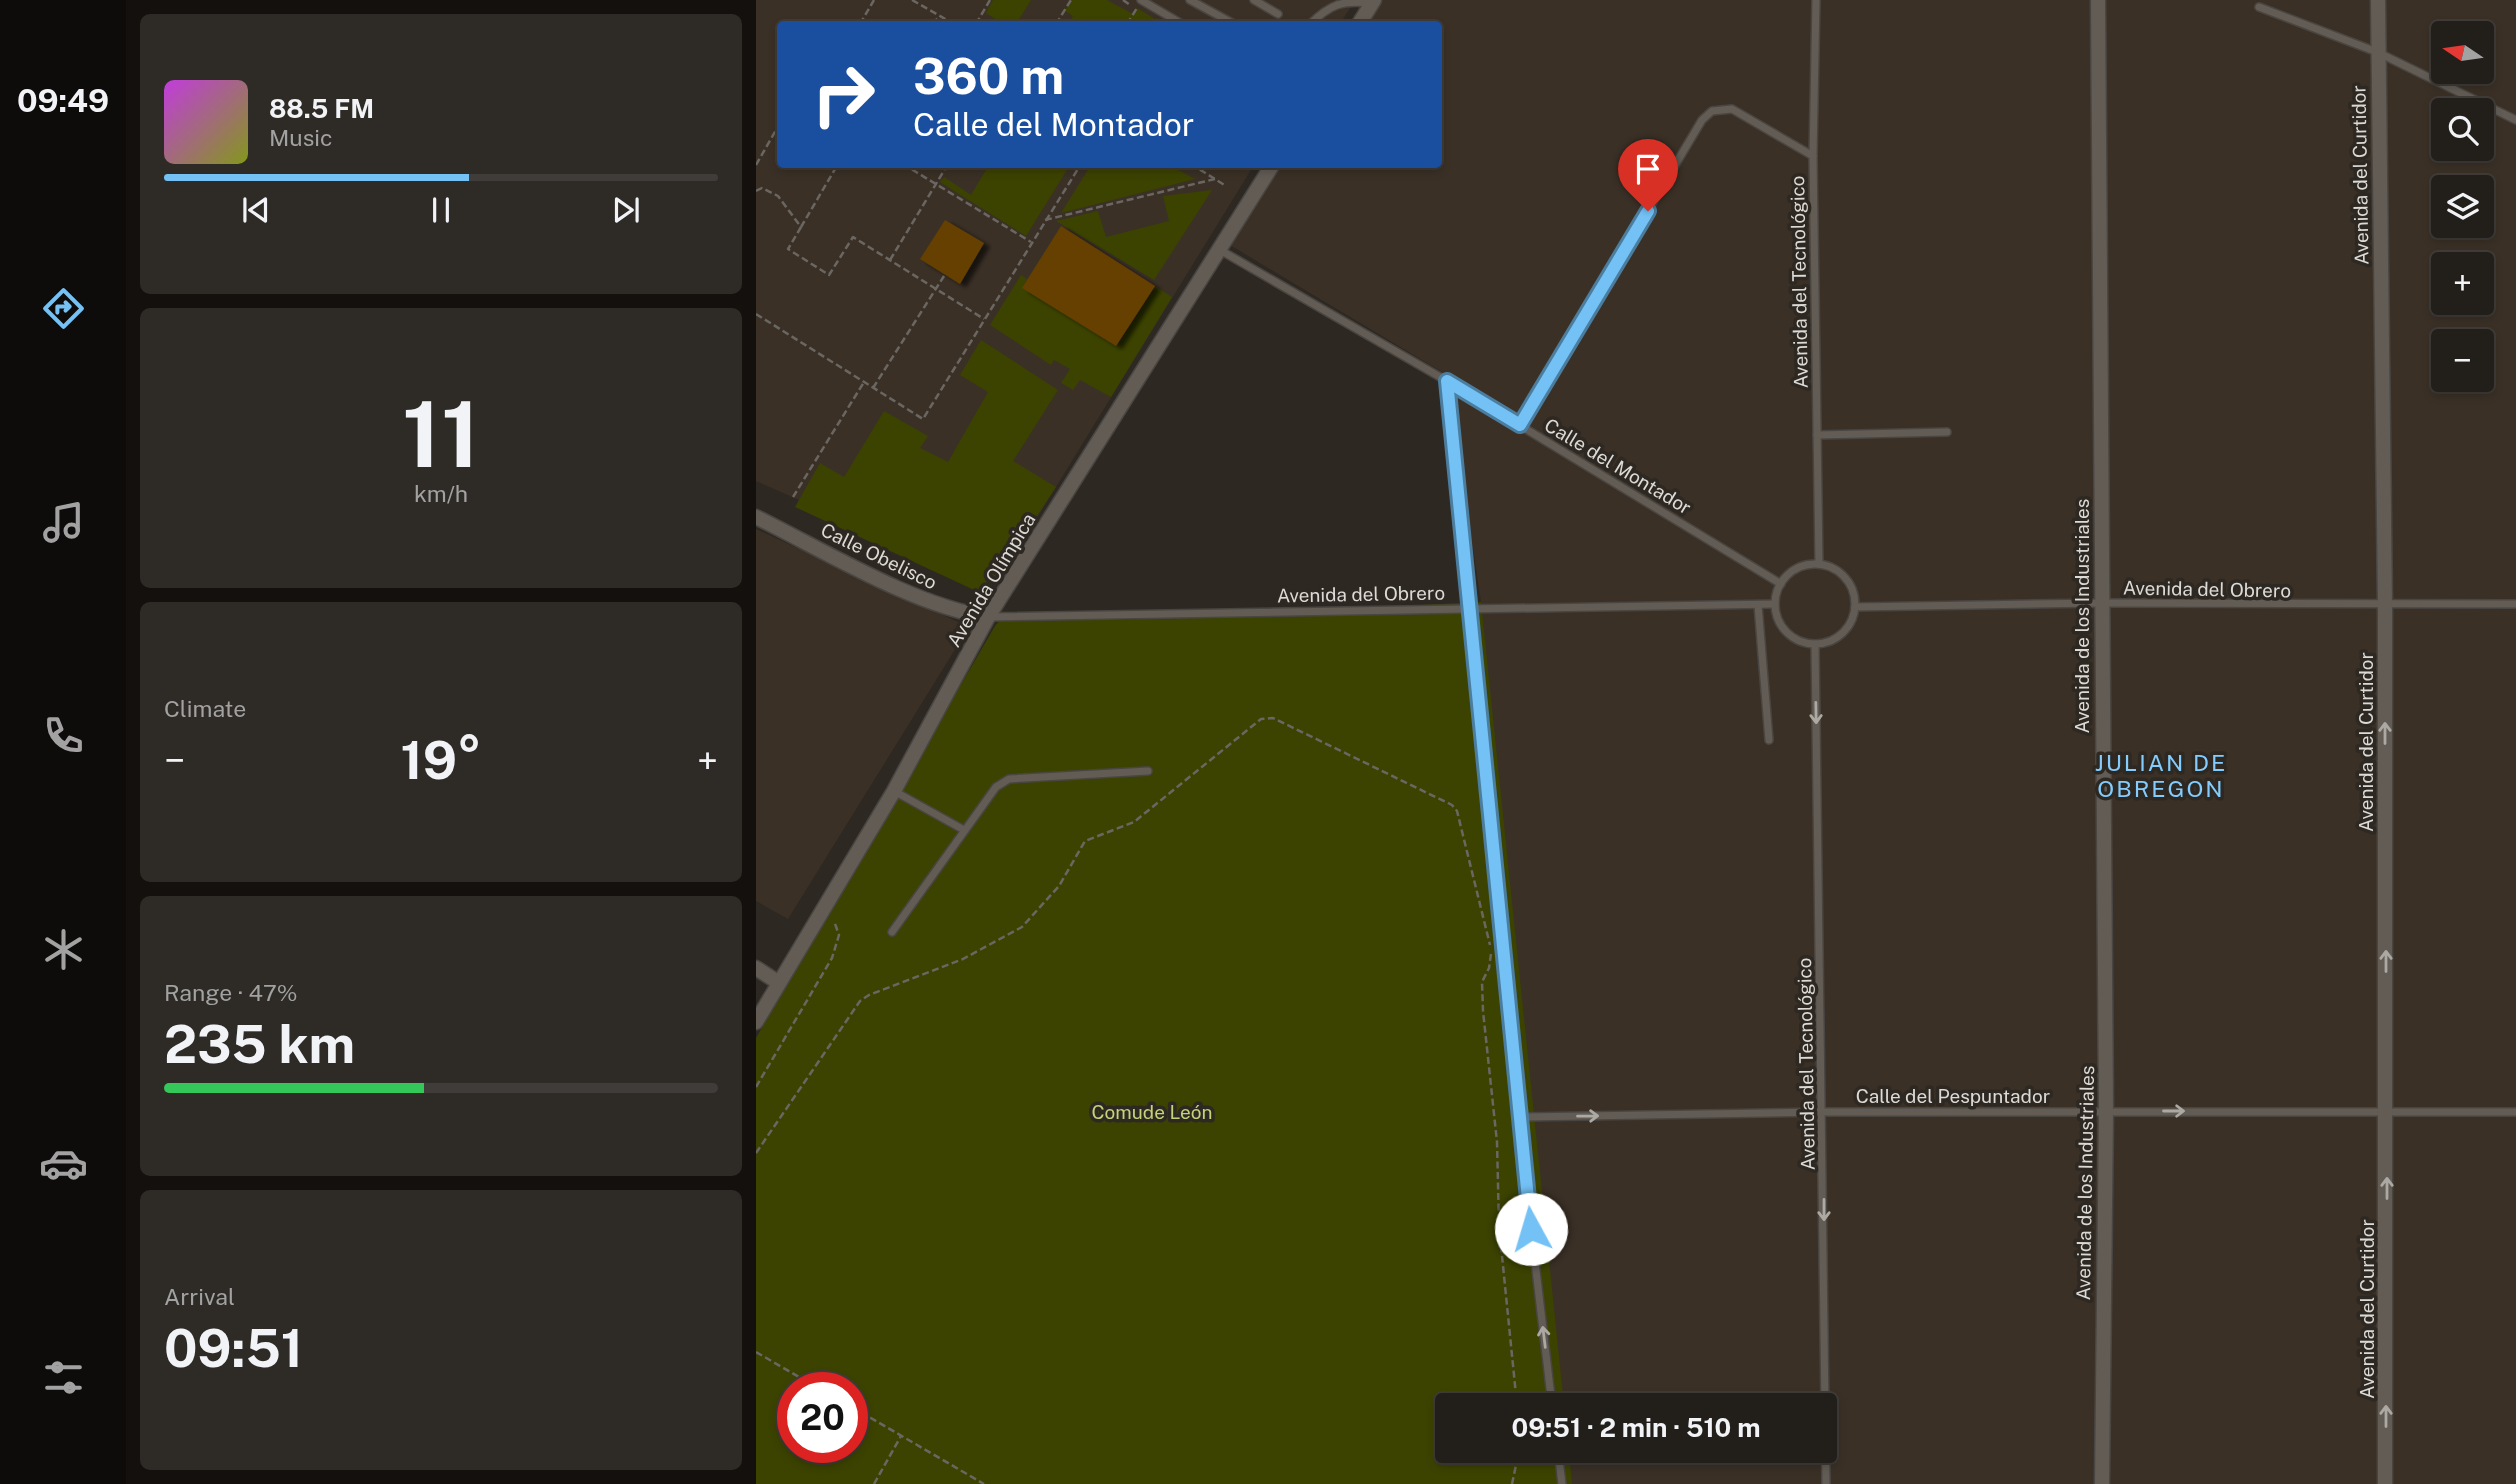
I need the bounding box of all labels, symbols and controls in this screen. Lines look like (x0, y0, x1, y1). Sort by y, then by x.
north arrow (2431, 21, 2494, 84)
map controls (2431, 21, 2494, 392)
text: 360 m (913, 47, 1064, 105)
icon: right (798, 49, 889, 140)
text: 09:49 (17, 82, 109, 119)
street label: Avenida del Curtidor (2347, 85, 2373, 265)
text: 88.5 FM (269, 93, 374, 124)
button: search (2431, 98, 2494, 161)
text: Calle del Montador (913, 106, 1194, 143)
text: Music (269, 124, 333, 151)
pin (1618, 139, 1678, 211)
icon: arrive (1629, 150, 1667, 188)
street label: Avenida del Tecnológico (1786, 175, 1812, 389)
button: layers (2431, 175, 2494, 238)
icon: previous (237, 191, 275, 229)
icon: pause (422, 191, 460, 229)
icon: next (607, 191, 645, 229)
button: + (2431, 252, 2494, 315)
icon: directions (39, 284, 88, 333)
button: − (2431, 329, 2494, 392)
text: 11 (402, 381, 480, 487)
street label: Calle del Montador (1541, 414, 1695, 518)
text: km/h (414, 480, 468, 507)
icon: music (39, 498, 88, 547)
street label: Avenida de los Industriales (2071, 499, 2093, 733)
street label: Avenida Olímpica (942, 509, 1040, 651)
street label: Calle Obelisco (817, 518, 941, 594)
street label: Avenida del Obrero (2123, 577, 2291, 601)
street label: Avenida del Obrero (1277, 582, 1445, 606)
street label: Avenida del Curtidor (2355, 652, 2377, 832)
text: Climate (164, 695, 246, 722)
one-way arrow (1809, 701, 1823, 724)
icon: phone (39, 711, 88, 760)
one-way arrow (2378, 722, 2392, 745)
text: 19° (400, 730, 482, 791)
text: − (164, 738, 185, 783)
text: + (697, 738, 718, 783)
district label: JULIAN DE OBREGON (2095, 749, 2227, 802)
icon: climate (39, 925, 88, 974)
one-way arrow (2379, 950, 2393, 973)
street label: Avenida del Tecnológico (1793, 957, 1819, 1171)
text: Range · 47% (164, 979, 298, 1006)
text: 235 km (164, 1014, 355, 1075)
street label: Avenida de los Industriales (2072, 1065, 2098, 1301)
street label: Calle del Pespuntador (1856, 1085, 2050, 1107)
park label: Comude León (1092, 1101, 1212, 1123)
one-way arrow (2162, 1104, 2185, 1118)
one-way arrow (1576, 1110, 1599, 1123)
icon: car (39, 1139, 88, 1188)
one-way arrow (2380, 1177, 2394, 1200)
position arrow (1494, 1192, 1568, 1266)
one-way arrow (1817, 1198, 1830, 1221)
street label: Avenida del Curtidor (2356, 1219, 2378, 1399)
text: Arrival (164, 1283, 235, 1310)
text: 09:51 (164, 1318, 303, 1379)
one-way arrow (1538, 1327, 1551, 1349)
icon: filters (39, 1353, 88, 1402)
speed limit sign: 20 (777, 1372, 868, 1463)
one-way arrow (2379, 1405, 2393, 1428)
text: 09:51 · 2 min · 510 m (1512, 1412, 1760, 1443)

